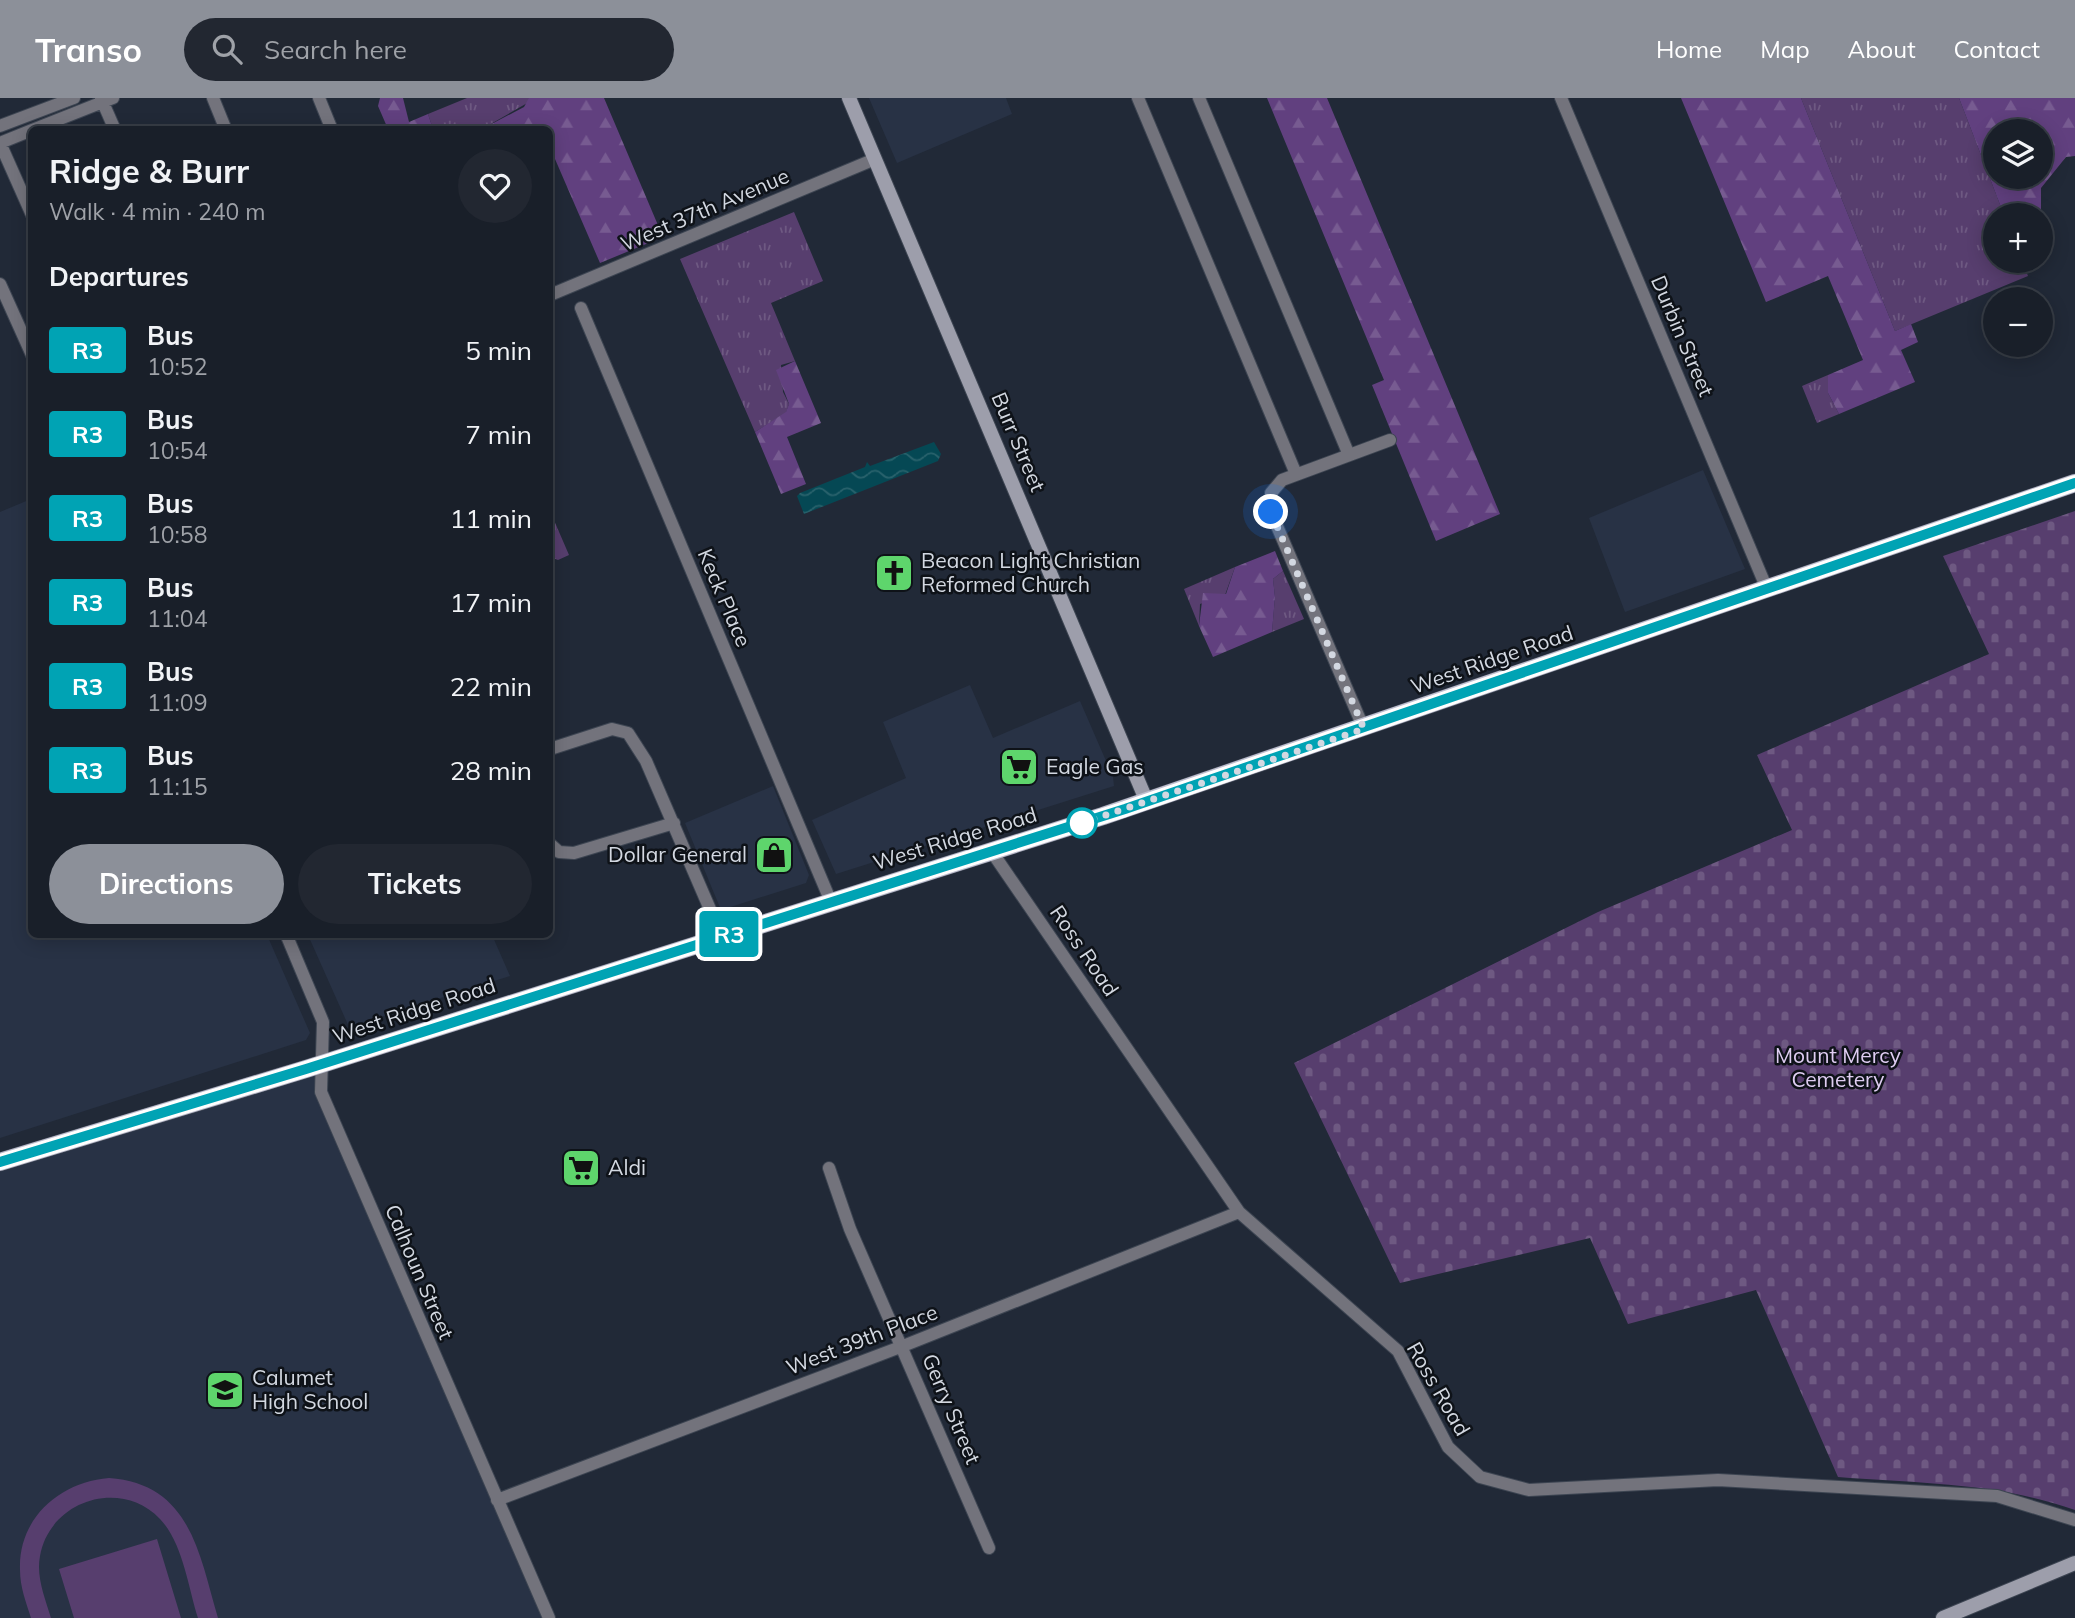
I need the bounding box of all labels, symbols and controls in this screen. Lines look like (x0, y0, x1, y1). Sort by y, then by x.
search box (184, 18, 674, 81)
text: Transo (35, 29, 142, 70)
icon: search (208, 30, 246, 68)
text: Search here (264, 33, 407, 66)
text: Home (1656, 34, 1722, 64)
text: Map (1760, 34, 1810, 64)
text: About (1848, 34, 1916, 64)
text: Contact (1954, 34, 2040, 64)
map controls (1983, 119, 2053, 357)
button: layers (1983, 119, 2053, 189)
button: heart (458, 149, 532, 223)
text: Ridge & Burr (49, 150, 249, 191)
street label: West 37th Avenue (617, 162, 793, 256)
text: Walk · 4 min · 240 m (49, 197, 266, 226)
button: + (1983, 203, 2053, 273)
text: Departures (49, 260, 189, 293)
street label: Durbin Street (1646, 271, 1720, 400)
button: − (1983, 287, 2053, 357)
text: Bus (147, 319, 193, 352)
text: 5 min (465, 334, 532, 367)
text: R3 (72, 335, 103, 365)
text: 10:52 (147, 352, 207, 381)
street label: Burr Street (986, 388, 1051, 495)
text: Bus (147, 403, 193, 436)
text: 7 min (465, 418, 532, 451)
text: R3 (72, 419, 103, 449)
text: 10:54 (147, 436, 207, 465)
text: Bus (147, 487, 193, 520)
your location (1253, 494, 1288, 529)
text: 11 min (450, 502, 532, 535)
text: R3 (72, 503, 103, 533)
text: 10:58 (147, 520, 207, 549)
street label: Keck Place (693, 545, 757, 651)
place label: Beacon Light Christian Reformed Church (921, 547, 1140, 597)
church icon: Beacon Light Christian Reformed Church (873, 552, 915, 594)
text: Bus (147, 571, 193, 604)
text: 17 min (450, 586, 532, 619)
text: R3 (72, 587, 103, 617)
text: 11:04 (147, 604, 207, 633)
street label: West Ridge Road (1407, 619, 1576, 699)
text: Bus (147, 655, 193, 688)
text: 22 min (450, 670, 532, 703)
text: R3 (72, 671, 103, 701)
text: 11:09 (147, 688, 207, 717)
text: Bus (147, 739, 193, 772)
supermarket icon: Eagle Gas (998, 746, 1040, 788)
place label: Eagle Gas (1046, 753, 1144, 779)
text: 28 min (450, 754, 532, 787)
text: R3 (72, 755, 103, 785)
text: 11:15 (147, 772, 207, 801)
street label: West Ridge Road (870, 801, 1040, 875)
unlabelled marker (1067, 808, 1097, 838)
shop icon: Dollar General (753, 834, 795, 876)
place label: Dollar General (608, 841, 747, 867)
button: Directions (49, 844, 284, 924)
button: Tickets (298, 844, 532, 924)
street label: Ross Road (1045, 900, 1125, 1001)
line badge: R3 (698, 911, 760, 957)
text: R3 (713, 919, 745, 949)
street label: West Ridge Road (329, 971, 498, 1049)
park label: Mount Mercy Cemetery (1775, 1042, 1901, 1092)
supermarket icon: Aldi (560, 1147, 602, 1189)
place label: Aldi (608, 1154, 646, 1180)
street label: Calhoun Street (380, 1200, 460, 1343)
street label: West 39th Place (782, 1298, 941, 1380)
street label: Ross Road (1402, 1337, 1476, 1440)
street label: Gerry Street (917, 1350, 987, 1468)
place label: Calumet High School (252, 1364, 368, 1414)
school or university icon: Calumet High School (204, 1369, 246, 1411)

